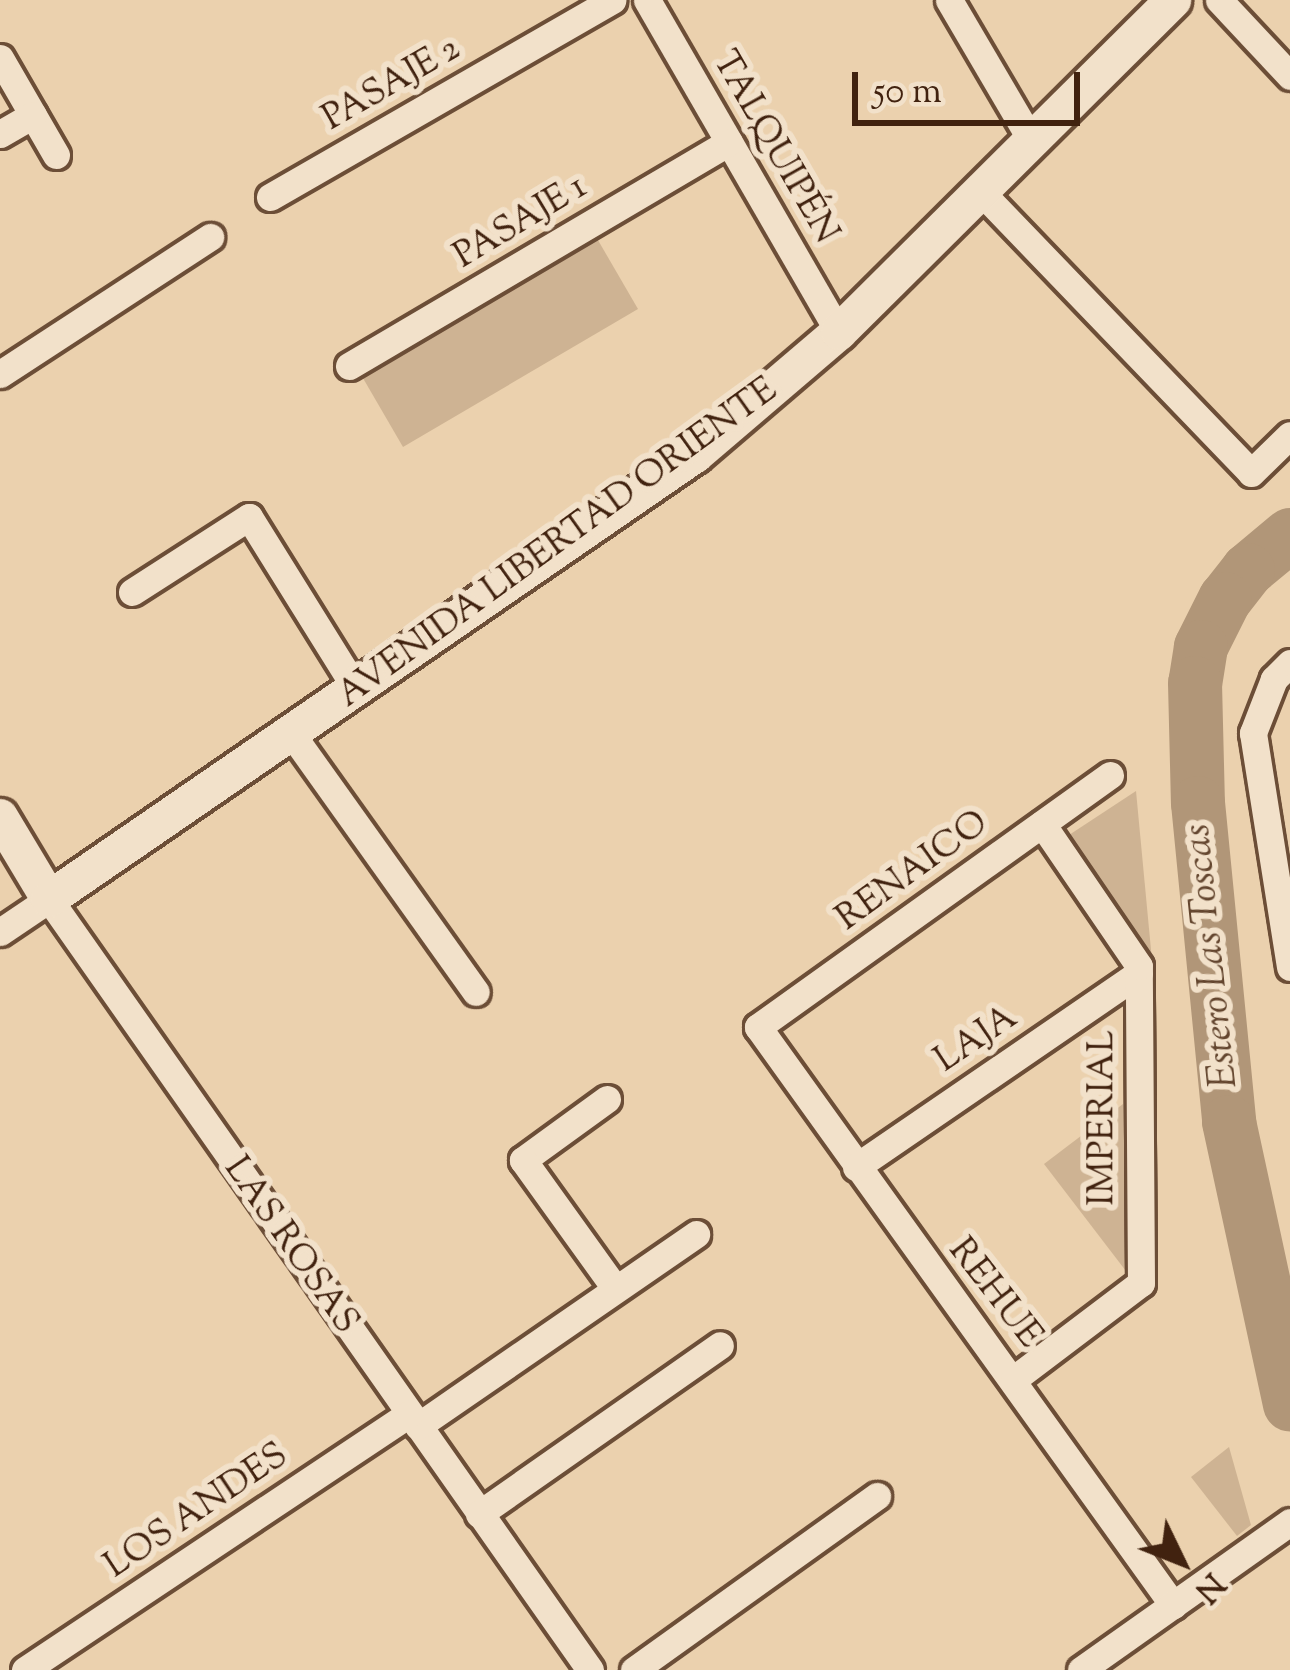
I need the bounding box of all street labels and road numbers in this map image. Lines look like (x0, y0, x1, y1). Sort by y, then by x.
street label: PASAJE 2 (316, 28, 468, 142)
street label: TALQUIPÉN (701, 44, 847, 252)
street label: PASAJE 1 (447, 167, 595, 279)
street label: AVENIDA LIBERTAD ORIENTE (330, 370, 786, 718)
street label: RENAICO (829, 803, 997, 941)
street label: LAJA (928, 997, 1026, 1083)
street label: IMPERIAL (1082, 1030, 1126, 1206)
street label: LAS ROSAS (213, 1149, 367, 1343)
street label: REHUE (938, 1231, 1050, 1357)
street label: LOS ANDES (97, 1435, 297, 1589)

